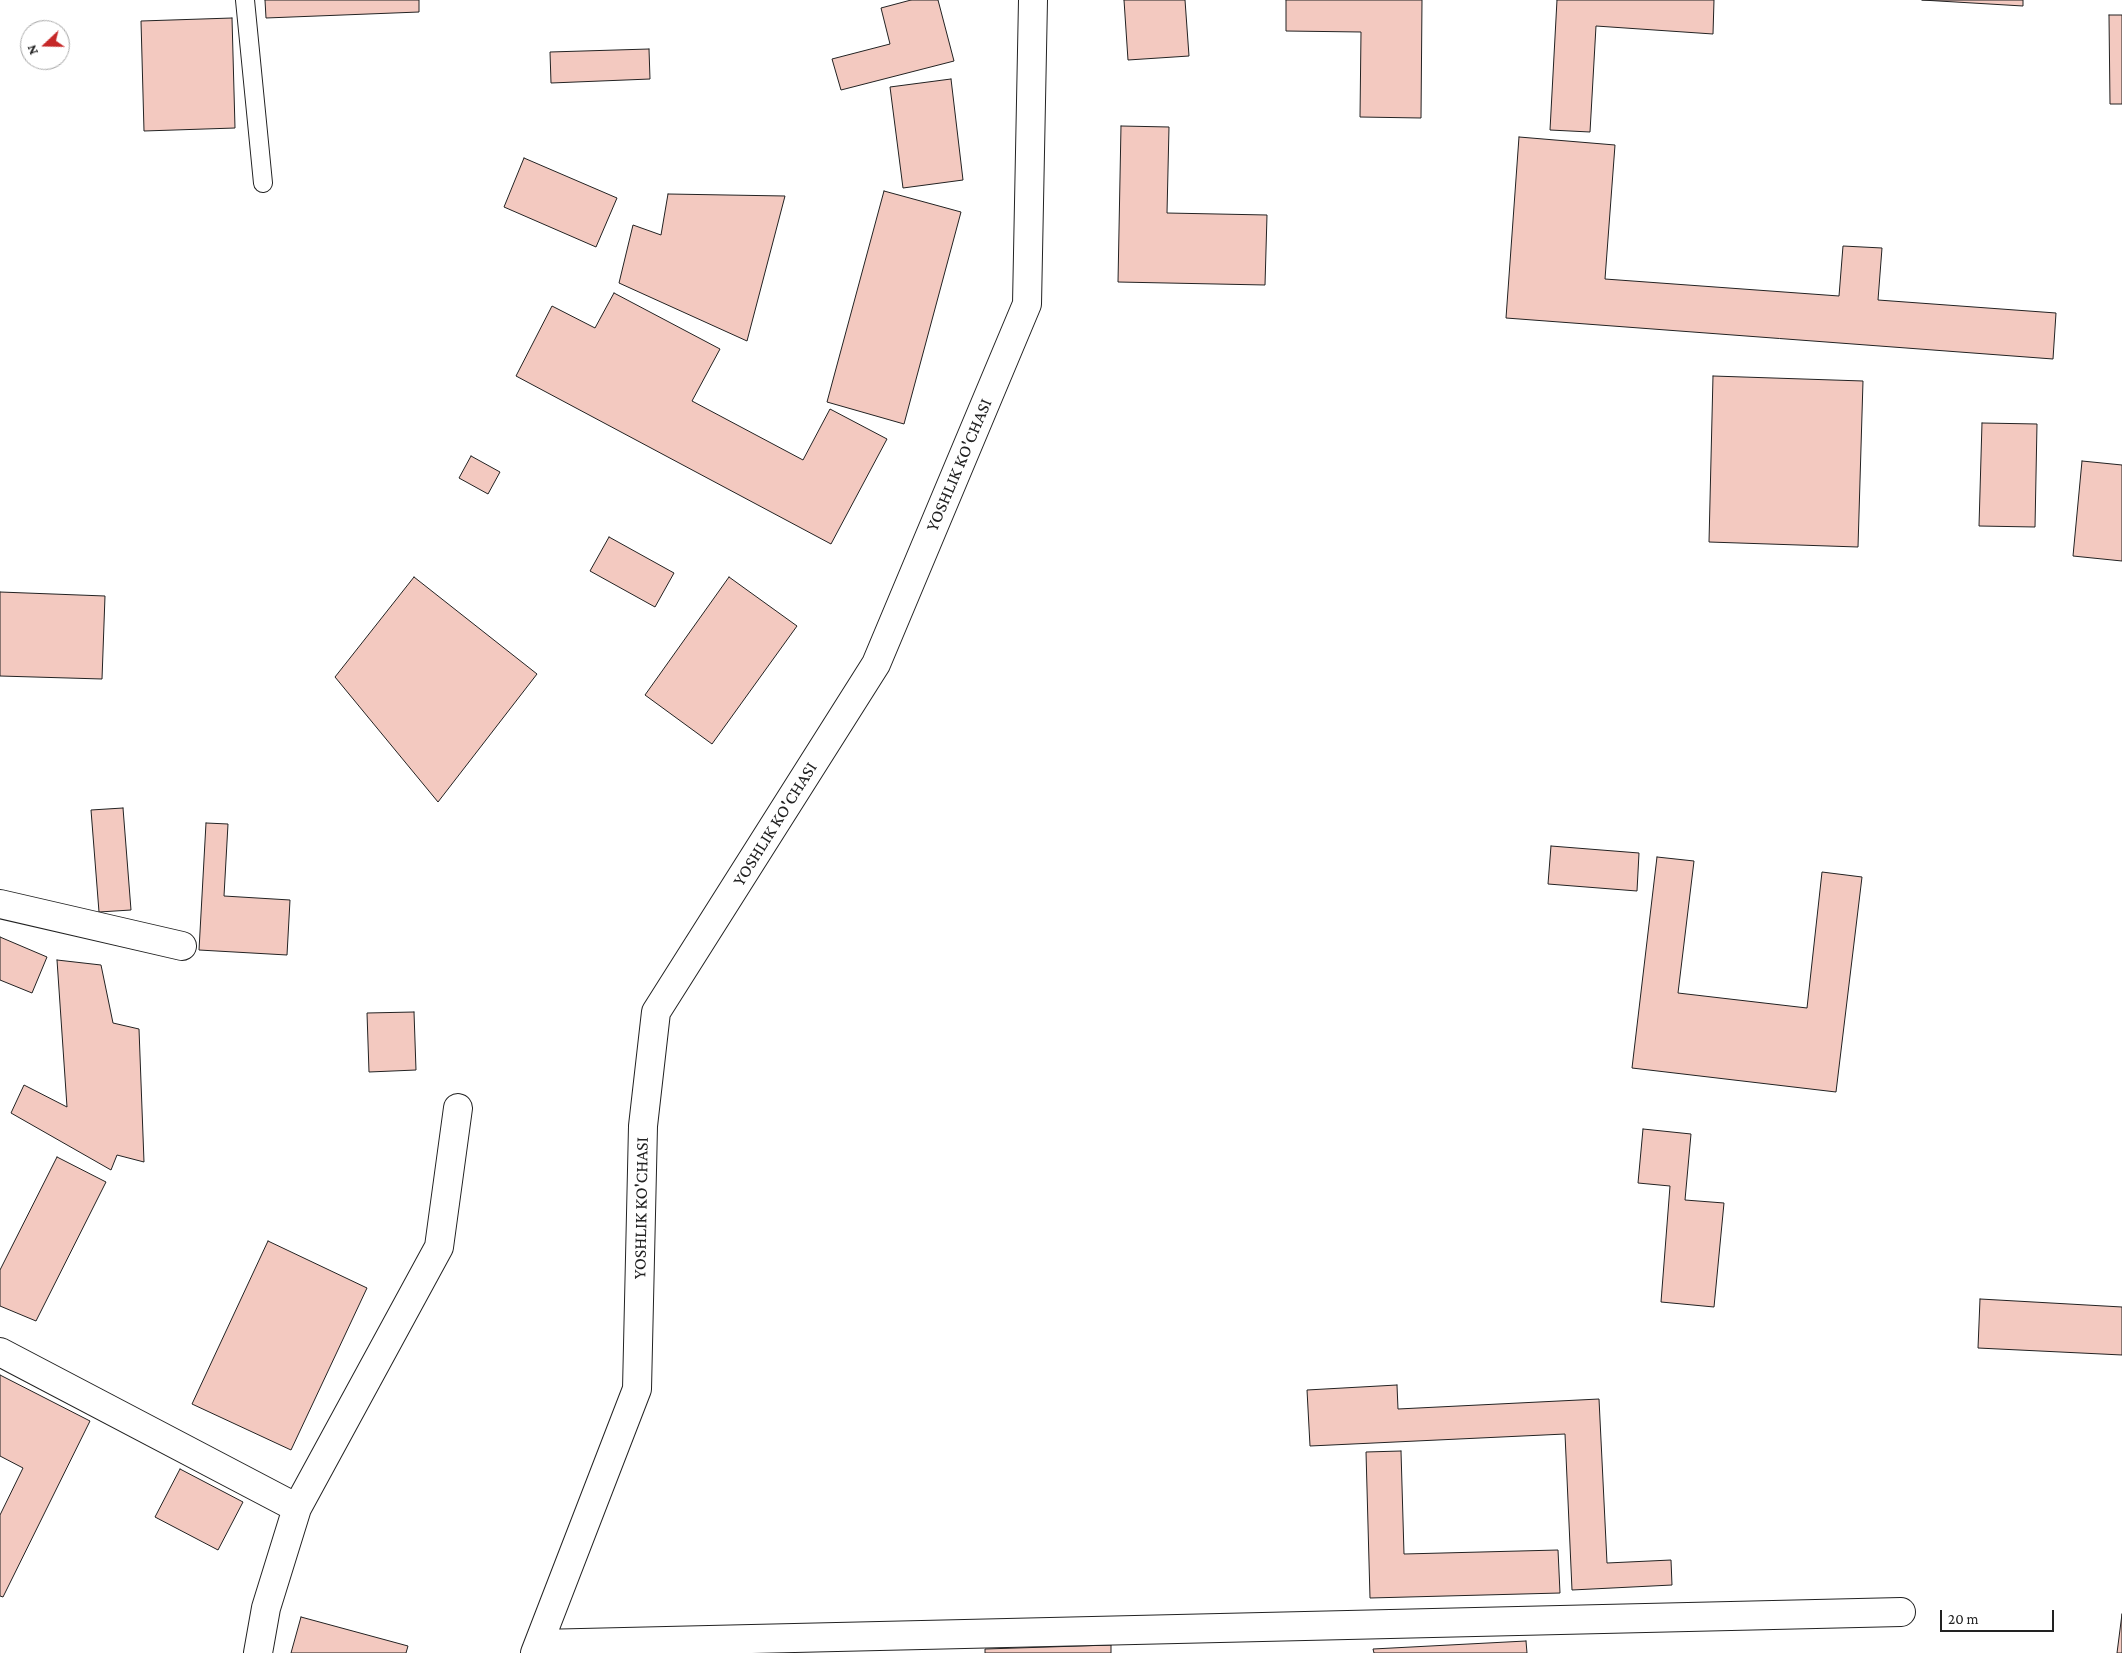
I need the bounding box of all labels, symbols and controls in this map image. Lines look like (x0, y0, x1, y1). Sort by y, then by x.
north arrow (20, 20, 70, 70)
text: N (23, 43, 41, 57)
street label: YOSHLIK KO'CHASI (921, 395, 997, 535)
street label: YOSHLIK KO'CHASI (728, 758, 822, 890)
street label: YOSHLIK KO'CHASI (629, 1137, 653, 1279)
scale bar (1942, 1600, 2056, 1632)
text: 20 m (1948, 1611, 1979, 1627)

